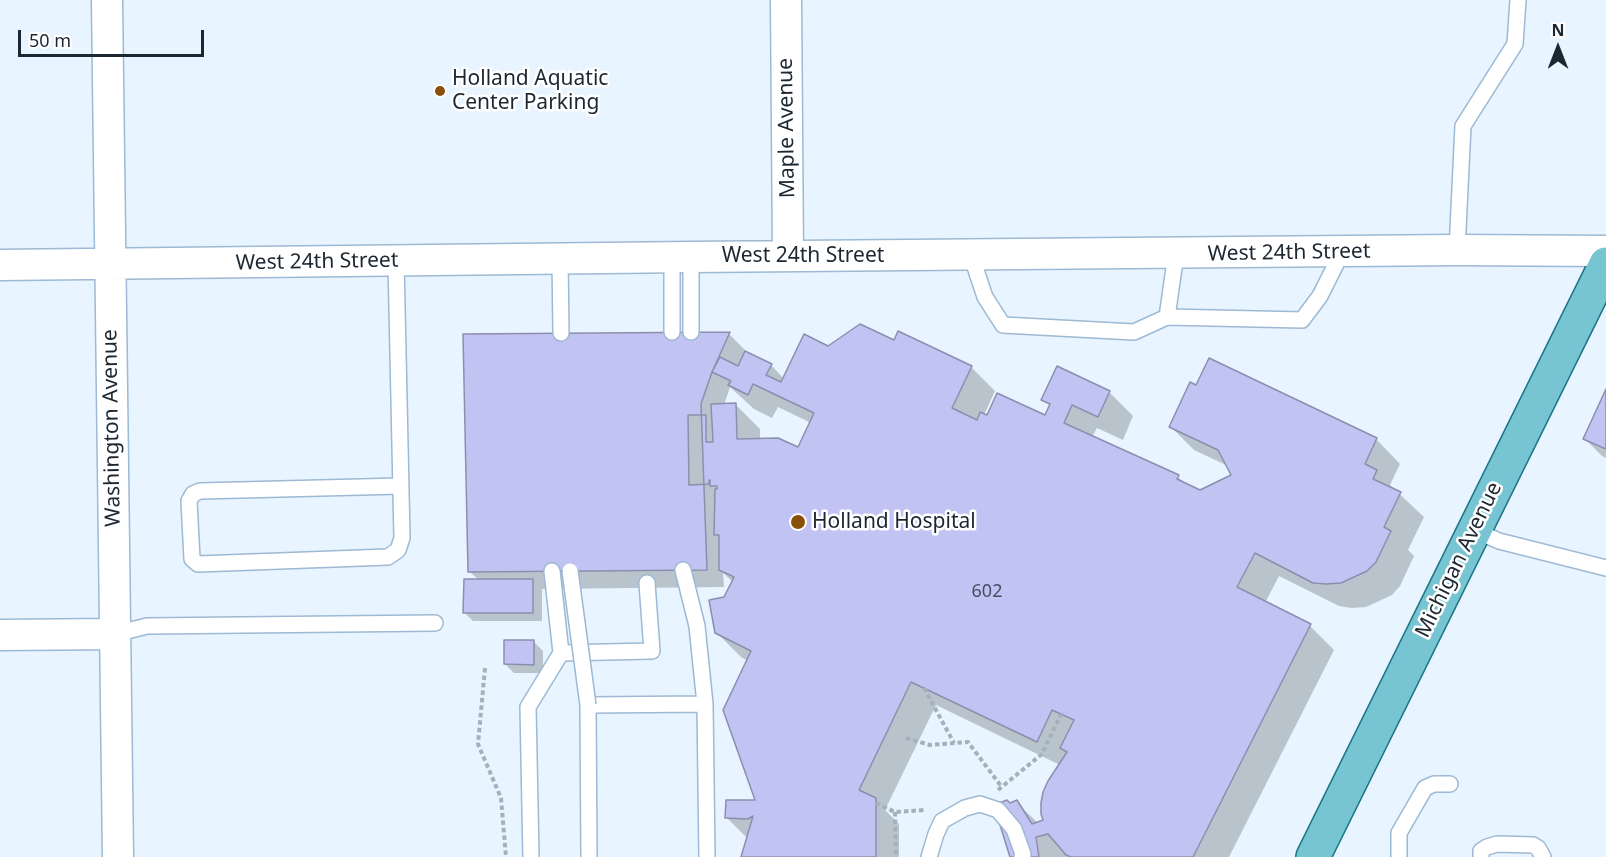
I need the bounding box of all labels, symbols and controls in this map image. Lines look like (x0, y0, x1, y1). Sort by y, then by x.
scale bar (21, 18, 207, 56)
north arrow (1528, 18, 1588, 78)
text: N (1551, 19, 1565, 41)
text: 50 m (29, 28, 71, 52)
street label: Maple Avenue (773, 58, 801, 198)
place label: Holland Aquatic Center Parking (452, 66, 608, 116)
marker: Holland Aquatic Center Parking (433, 84, 447, 98)
street label: West 24th Street (1207, 239, 1371, 267)
street label: West 24th Street (722, 243, 884, 269)
street label: West 24th Street (235, 248, 399, 276)
street label: Washington Avenue (98, 329, 126, 527)
street label: Michigan Avenue (1410, 478, 1508, 642)
place label: Holland Hospital (812, 509, 976, 535)
marker: Holland Hospital (789, 513, 807, 531)
house number: 602 (972, 581, 1002, 603)

